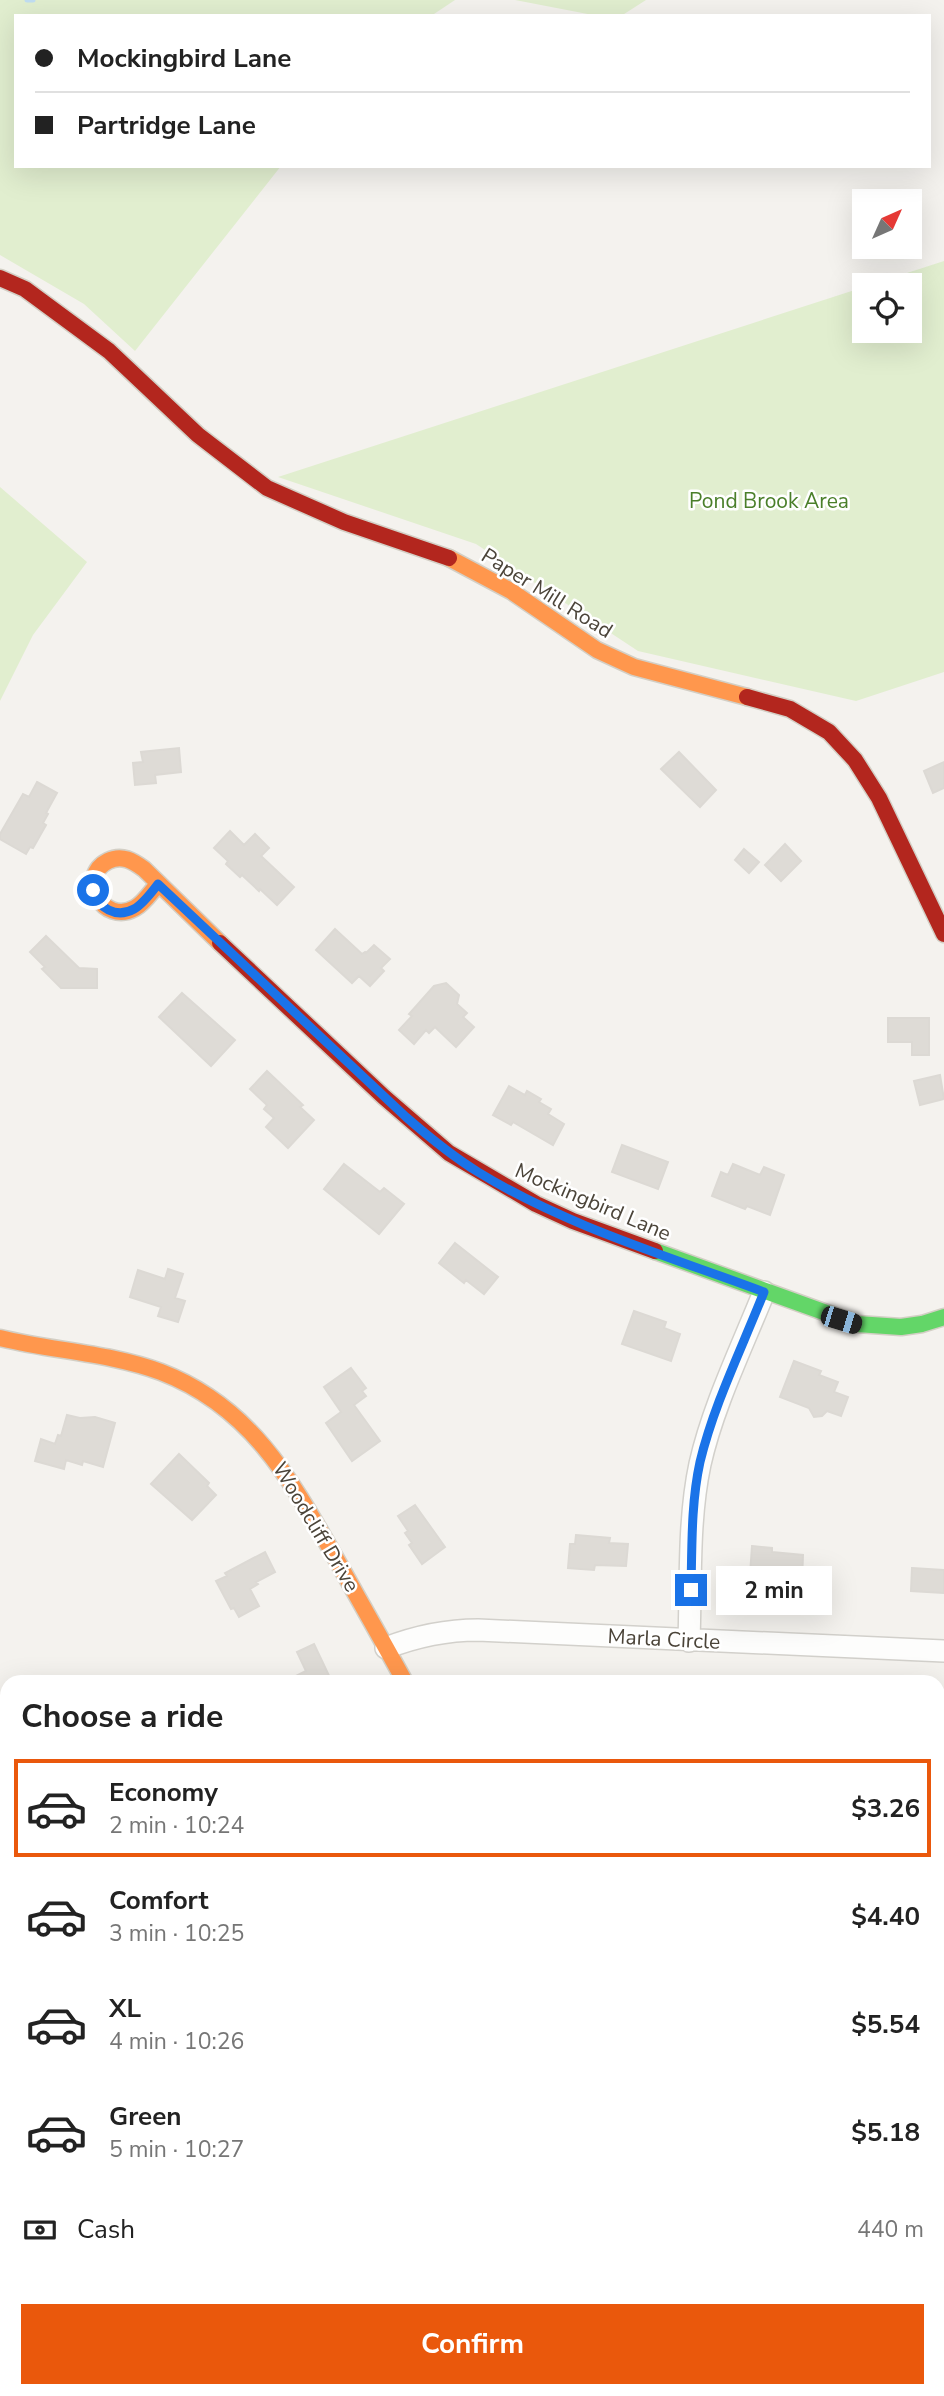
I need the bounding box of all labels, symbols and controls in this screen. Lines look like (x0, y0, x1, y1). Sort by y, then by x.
text: Mockingbird Lane (77, 41, 291, 76)
text: Partridge Lane (77, 108, 256, 143)
north arrow (852, 189, 922, 259)
map controls (852, 189, 922, 343)
button: locate (852, 273, 922, 343)
park label: Pond Brook Area (689, 487, 849, 515)
street label: Paper Mill Road (476, 541, 618, 645)
route start (77, 874, 109, 906)
street label: Mockingbird Lane (511, 1157, 675, 1247)
car (818, 1304, 865, 1336)
street label: Woodcliff Drive (266, 1457, 366, 1597)
callout: 2 min (716, 1566, 831, 1614)
route end (675, 1574, 707, 1606)
text: 2 min (744, 1575, 804, 1606)
street label: Marla Circle (607, 1622, 721, 1656)
text: Choose a ride (21, 1695, 223, 1738)
text: Economy (109, 1775, 218, 1810)
icon: car (25, 1777, 88, 1840)
text: $3.26 (851, 1791, 920, 1826)
text: 2 min · 10:24 (109, 1810, 244, 1841)
text: Comfort (109, 1883, 209, 1918)
icon: car (25, 1885, 88, 1948)
text: $4.40 (851, 1899, 920, 1934)
text: 3 min · 10:25 (109, 1918, 244, 1949)
text: XL (109, 1991, 141, 2026)
icon: car (25, 1993, 88, 2056)
text: $5.54 (851, 2007, 920, 2042)
text: 4 min · 10:26 (109, 2026, 244, 2057)
text: Green (109, 2099, 182, 2134)
icon: car (25, 2101, 88, 2164)
text: $5.18 (851, 2115, 920, 2150)
text: 5 min · 10:27 (109, 2134, 244, 2165)
icon: cash (21, 2211, 59, 2249)
text: Cash (77, 2212, 135, 2247)
text: 440 m (857, 2214, 924, 2245)
button: Confirm (21, 2304, 924, 2384)

